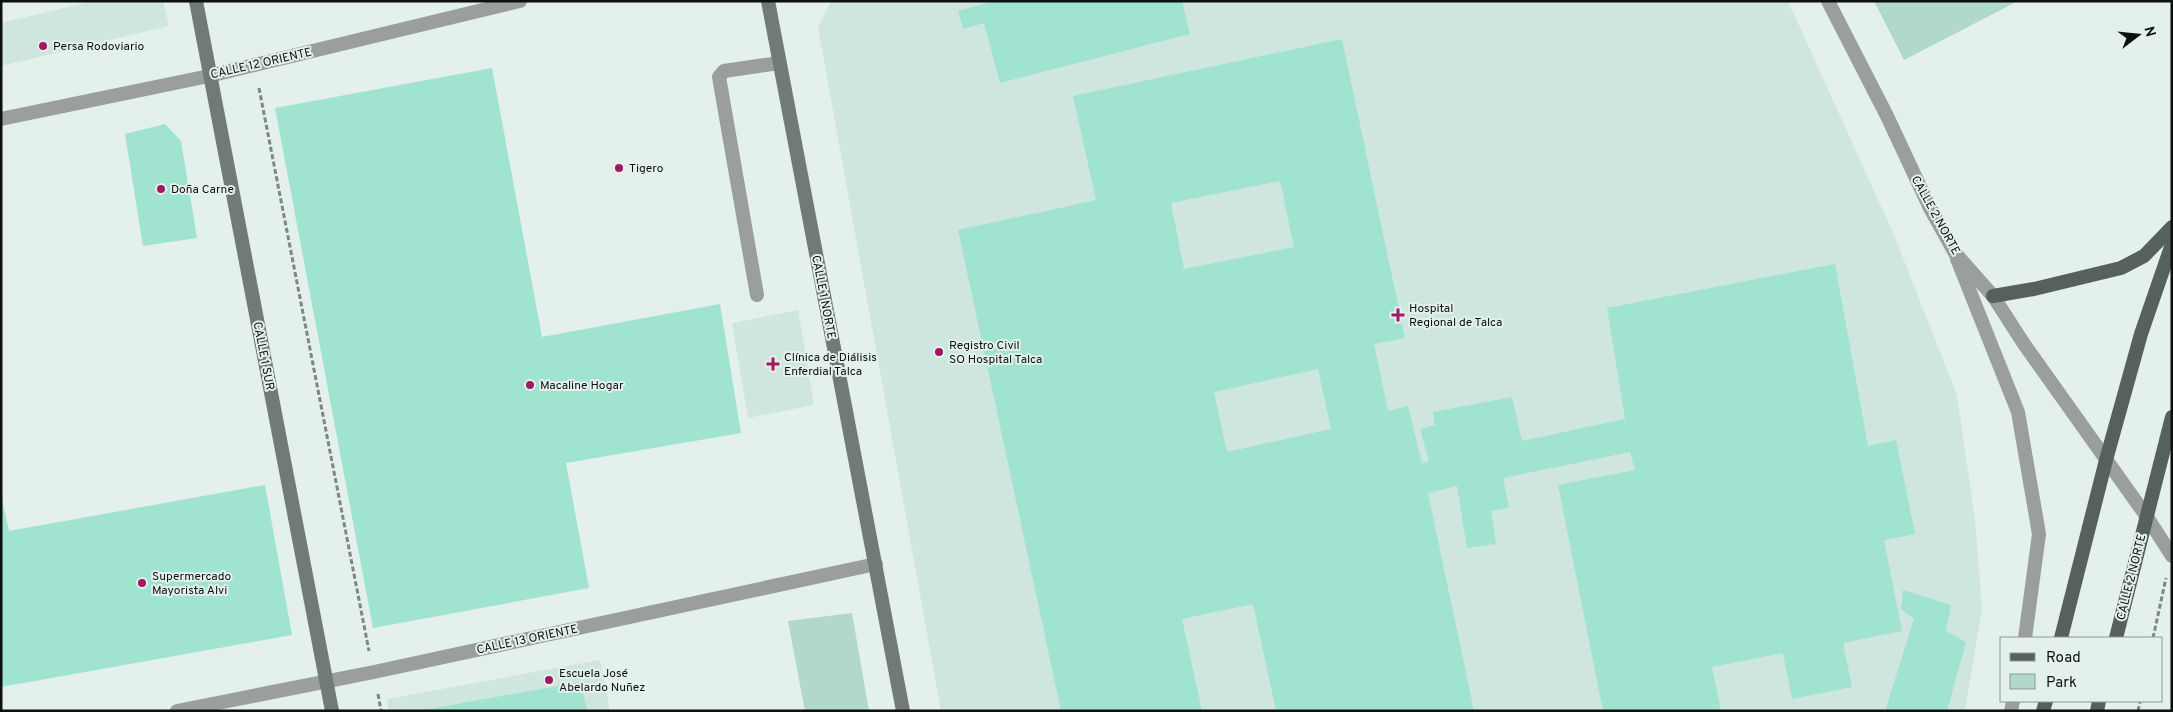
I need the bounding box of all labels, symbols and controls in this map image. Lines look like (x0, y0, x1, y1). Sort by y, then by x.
north arrow (2113, 10, 2163, 60)
text: N (2139, 25, 2159, 39)
place label: Persa Rodoviario (53, 39, 145, 55)
marker: Persa Rodoviario (37, 40, 49, 52)
street label: CALLE 12 ORIENTE (209, 45, 313, 83)
place label: Tigero (629, 161, 664, 177)
marker: Tigero (613, 162, 625, 174)
street label: CALLE 2 NORTE (1907, 173, 1963, 258)
place label: Doña Carne (171, 182, 234, 198)
marker: Doña Carne (155, 183, 167, 195)
street label: CALLE 1 NORTE (807, 254, 839, 341)
place label: Hospital Regional de Talca (1409, 301, 1502, 331)
marker: Hospital Regional de Talca (1391, 308, 1405, 322)
street label: CALLE 1 SUR (249, 321, 278, 392)
place label: Registro Civil SO Hospital Talca (949, 338, 1042, 368)
marker: Registro Civil SO Hospital Talca (933, 346, 945, 358)
place label: Clínica de Diálisis Enferdial Talca (784, 350, 877, 380)
marker: Clínica de Diálisis Enferdial Talca (766, 357, 780, 371)
place label: Macaline Hogar (540, 378, 624, 394)
marker: Macaline Hogar (524, 379, 536, 391)
street label: CALLE 2 NORTE (2114, 533, 2150, 622)
place label: Supermercado Mayorista Alvi (152, 569, 232, 599)
marker: Supermercado Mayorista Alvi (136, 577, 148, 589)
street label: CALLE 13 ORIENTE (475, 621, 579, 659)
legend (2000, 637, 2163, 702)
text: Road (2046, 649, 2081, 668)
place label: Escuela José Abelardo Nuñez (559, 666, 645, 696)
marker: Escuela José Abelardo Nuñez (543, 674, 555, 686)
text: Park (2046, 674, 2077, 693)

